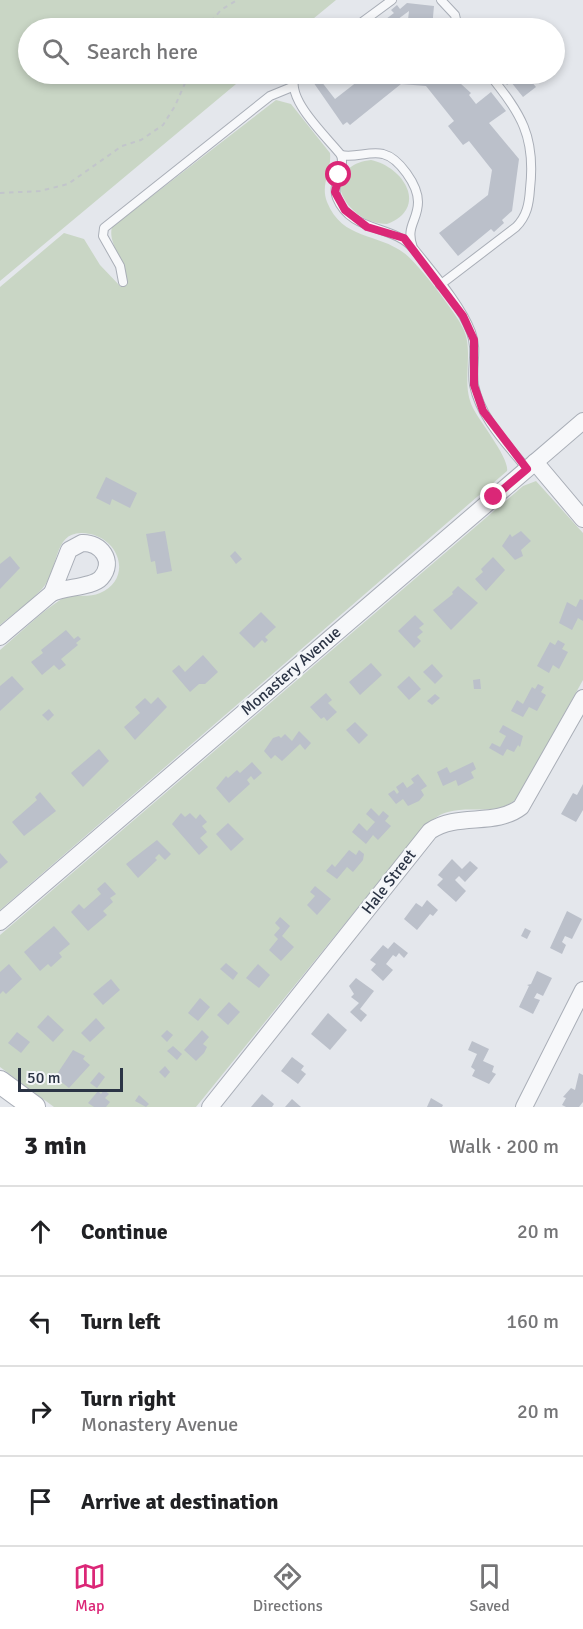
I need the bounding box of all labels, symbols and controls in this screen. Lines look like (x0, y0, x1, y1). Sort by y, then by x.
search box (18, 18, 565, 84)
icon: search (39, 35, 72, 68)
text: Search here (87, 38, 198, 65)
route start (325, 161, 351, 187)
route end (480, 483, 506, 509)
street label: Monastery Avenue (237, 622, 345, 720)
street label: Hale Street (358, 845, 421, 918)
scale bar (18, 1065, 123, 1092)
text: 50 m (27, 1068, 61, 1088)
text: 3 min (24, 1130, 87, 1162)
text: Walk · 200 m (449, 1134, 559, 1159)
icon: ahead (24, 1215, 57, 1248)
text: Continue (81, 1218, 168, 1245)
text: 20 m (517, 1219, 559, 1244)
icon: left (24, 1305, 57, 1338)
text: Turn left (81, 1308, 161, 1335)
text: 160 m (506, 1309, 559, 1334)
text: Turn right (81, 1385, 176, 1412)
icon: right (24, 1395, 57, 1428)
text: 20 m (517, 1399, 559, 1424)
text: Monastery Avenue (81, 1412, 238, 1437)
icon: arrive (24, 1485, 57, 1518)
text: Arrive at destination (81, 1488, 278, 1515)
tab: Map (73, 1560, 106, 1616)
tab: Directions (253, 1560, 323, 1616)
tab: Saved (469, 1560, 510, 1616)

